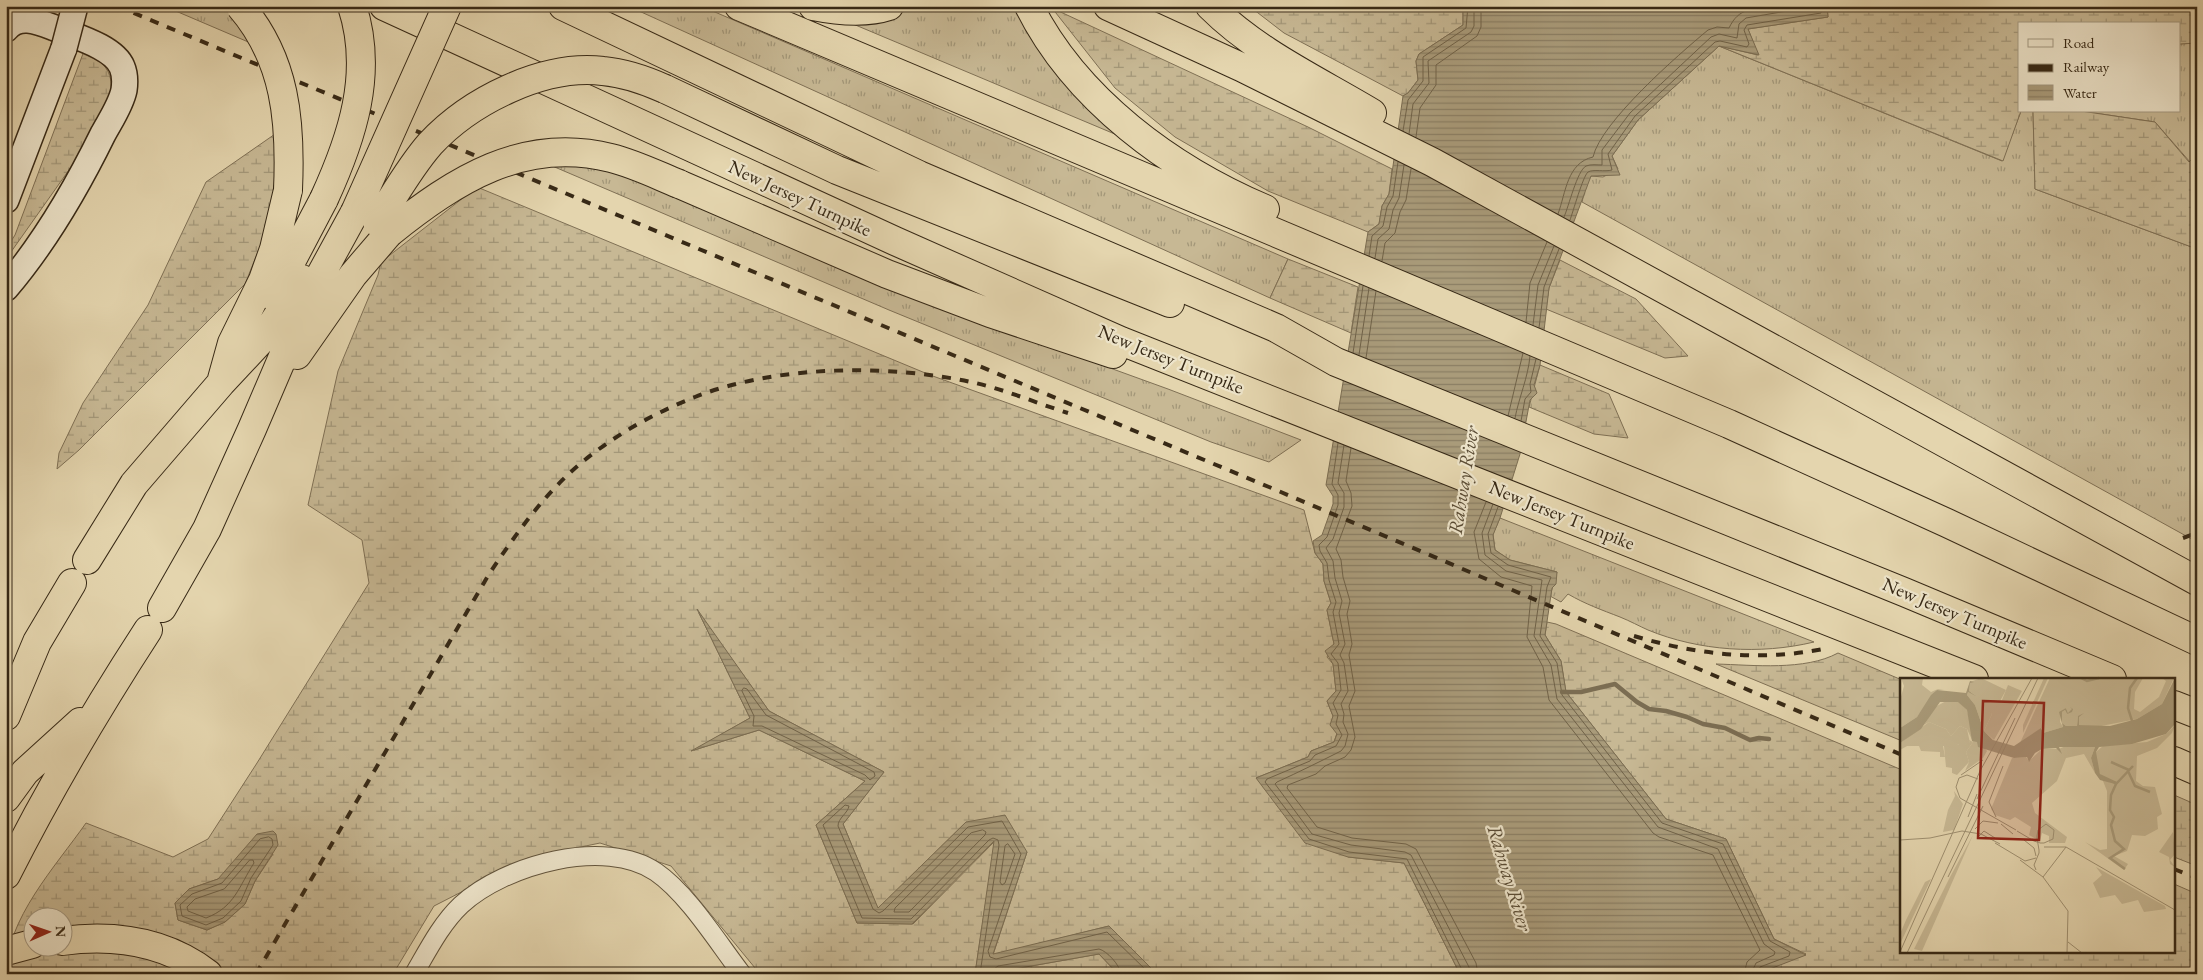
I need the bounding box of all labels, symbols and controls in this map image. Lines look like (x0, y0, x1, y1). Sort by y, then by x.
legend (2018, 22, 2180, 112)
text: Road (2063, 33, 2095, 52)
text: Railway (2063, 57, 2110, 76)
text: Water (2063, 83, 2097, 102)
street label: New Jersey Turnpike (724, 154, 876, 242)
street label: New Jersey Turnpike (1094, 318, 1248, 400)
water label: Rahway River (1442, 423, 1485, 536)
street label: New Jersey Turnpike (1485, 474, 1639, 556)
street label: New Jersey Turnpike (1879, 571, 2031, 655)
inset map (1900, 678, 2176, 952)
water label: Rahway River (1482, 822, 1539, 935)
north arrow (22, 908, 72, 958)
text: N (52, 926, 70, 938)

